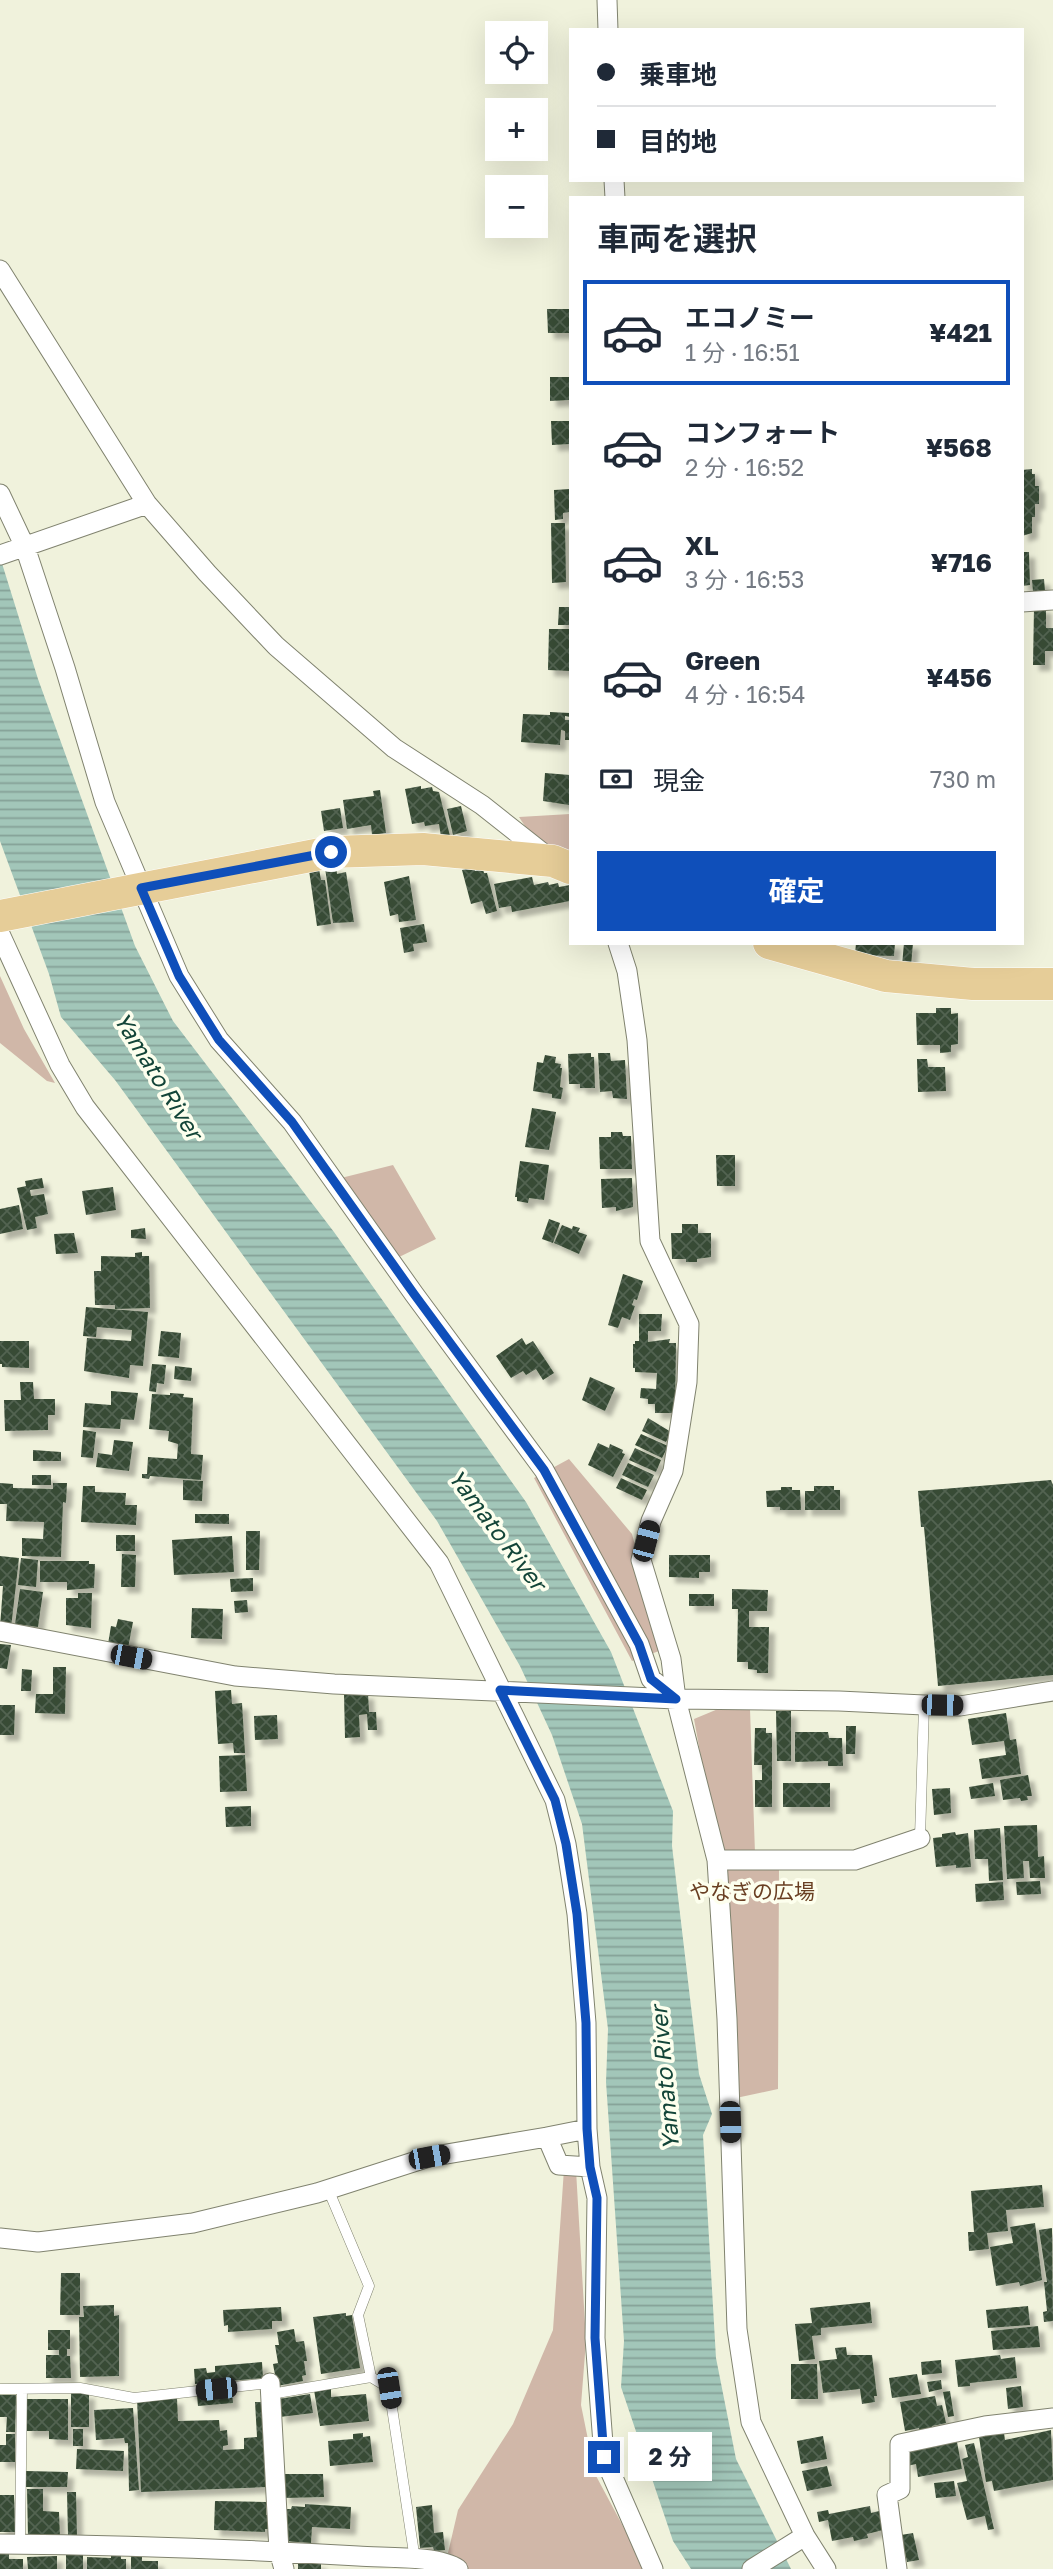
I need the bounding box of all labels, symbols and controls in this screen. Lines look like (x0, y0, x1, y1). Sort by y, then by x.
map controls (485, 21, 548, 238)
button: locate (485, 21, 548, 84)
text: 乗車地 (639, 59, 717, 90)
button: + (485, 98, 548, 161)
text: 目的地 (639, 126, 717, 157)
button: − (485, 175, 548, 238)
text: 車両を選択 (597, 219, 757, 257)
icon: car (601, 301, 664, 364)
text: エコノミー (685, 302, 815, 333)
text: ¥421 (929, 317, 992, 348)
text: 1 分 · 16:51 (685, 338, 800, 366)
icon: car (601, 416, 664, 479)
text: コンフォート (685, 417, 840, 448)
text: ¥568 (926, 432, 992, 463)
text: 2 分 · 16:52 (685, 453, 804, 481)
text: XL (685, 530, 719, 561)
icon: car (601, 531, 664, 594)
text: ¥716 (931, 547, 992, 578)
text: 3 分 · 16:53 (685, 565, 804, 593)
text: Green (685, 645, 760, 676)
icon: car (601, 646, 664, 709)
text: ¥456 (926, 662, 992, 693)
text: 4 分 · 16:54 (685, 680, 806, 708)
icon: cash (597, 760, 635, 798)
text: 現金 (653, 765, 705, 796)
text: 730 m (930, 765, 996, 793)
route start (315, 836, 347, 868)
button: 確定 (597, 851, 996, 931)
water label: Yamato River (109, 1007, 211, 1147)
water label: Yamato River (443, 1463, 554, 1598)
car (631, 1518, 662, 1564)
car (109, 1643, 154, 1671)
car (921, 1694, 964, 1716)
park label: やなぎの広場 (689, 1878, 815, 1904)
water label: Yamato River (644, 2002, 684, 2151)
car (719, 2101, 742, 2143)
car (407, 2143, 452, 2171)
car (376, 2366, 403, 2410)
car (195, 2376, 238, 2402)
callout: 2 分 (628, 2432, 712, 2482)
route end (588, 2441, 620, 2473)
text: 2 分 (649, 2442, 691, 2470)

